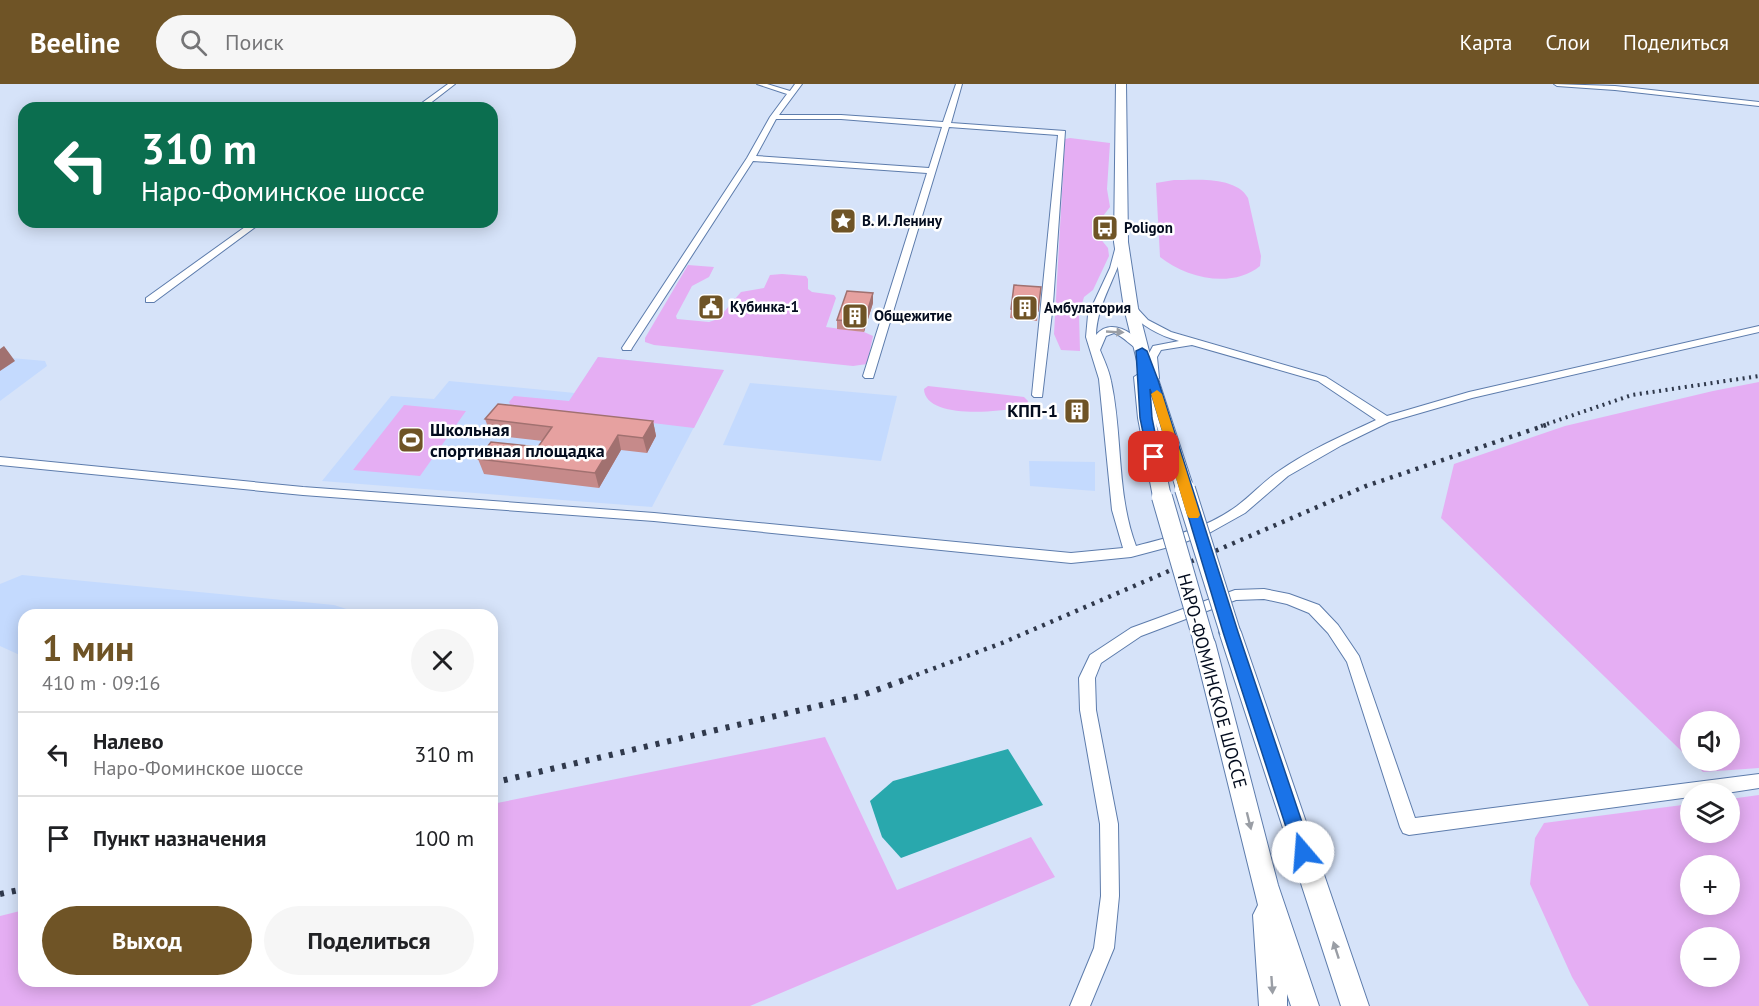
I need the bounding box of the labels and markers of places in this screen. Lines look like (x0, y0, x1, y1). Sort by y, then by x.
place icon: В. И. Ленину (828, 206, 858, 236)
place label: В. И. Ленину (862, 211, 943, 230)
bus stop icon: Poligon (1090, 213, 1120, 243)
place label: Poligon (1124, 218, 1173, 237)
public building icon: Кубинка-1 (696, 292, 726, 322)
building icon: Амбулатория (1010, 293, 1040, 323)
place label: Кубинка-1 (730, 297, 799, 316)
place label: Амбулатория (1044, 298, 1131, 317)
building icon: Общежитие (840, 301, 870, 331)
place label: Общежитие (874, 306, 952, 325)
building icon: КПП-1 (1062, 396, 1092, 426)
place label: КПП-1 (1007, 399, 1058, 422)
place label: Школьная спортивная площадка (430, 418, 605, 462)
sports icon: Школьная спортивная площадка (396, 425, 426, 455)
pin (1128, 431, 1179, 482)

